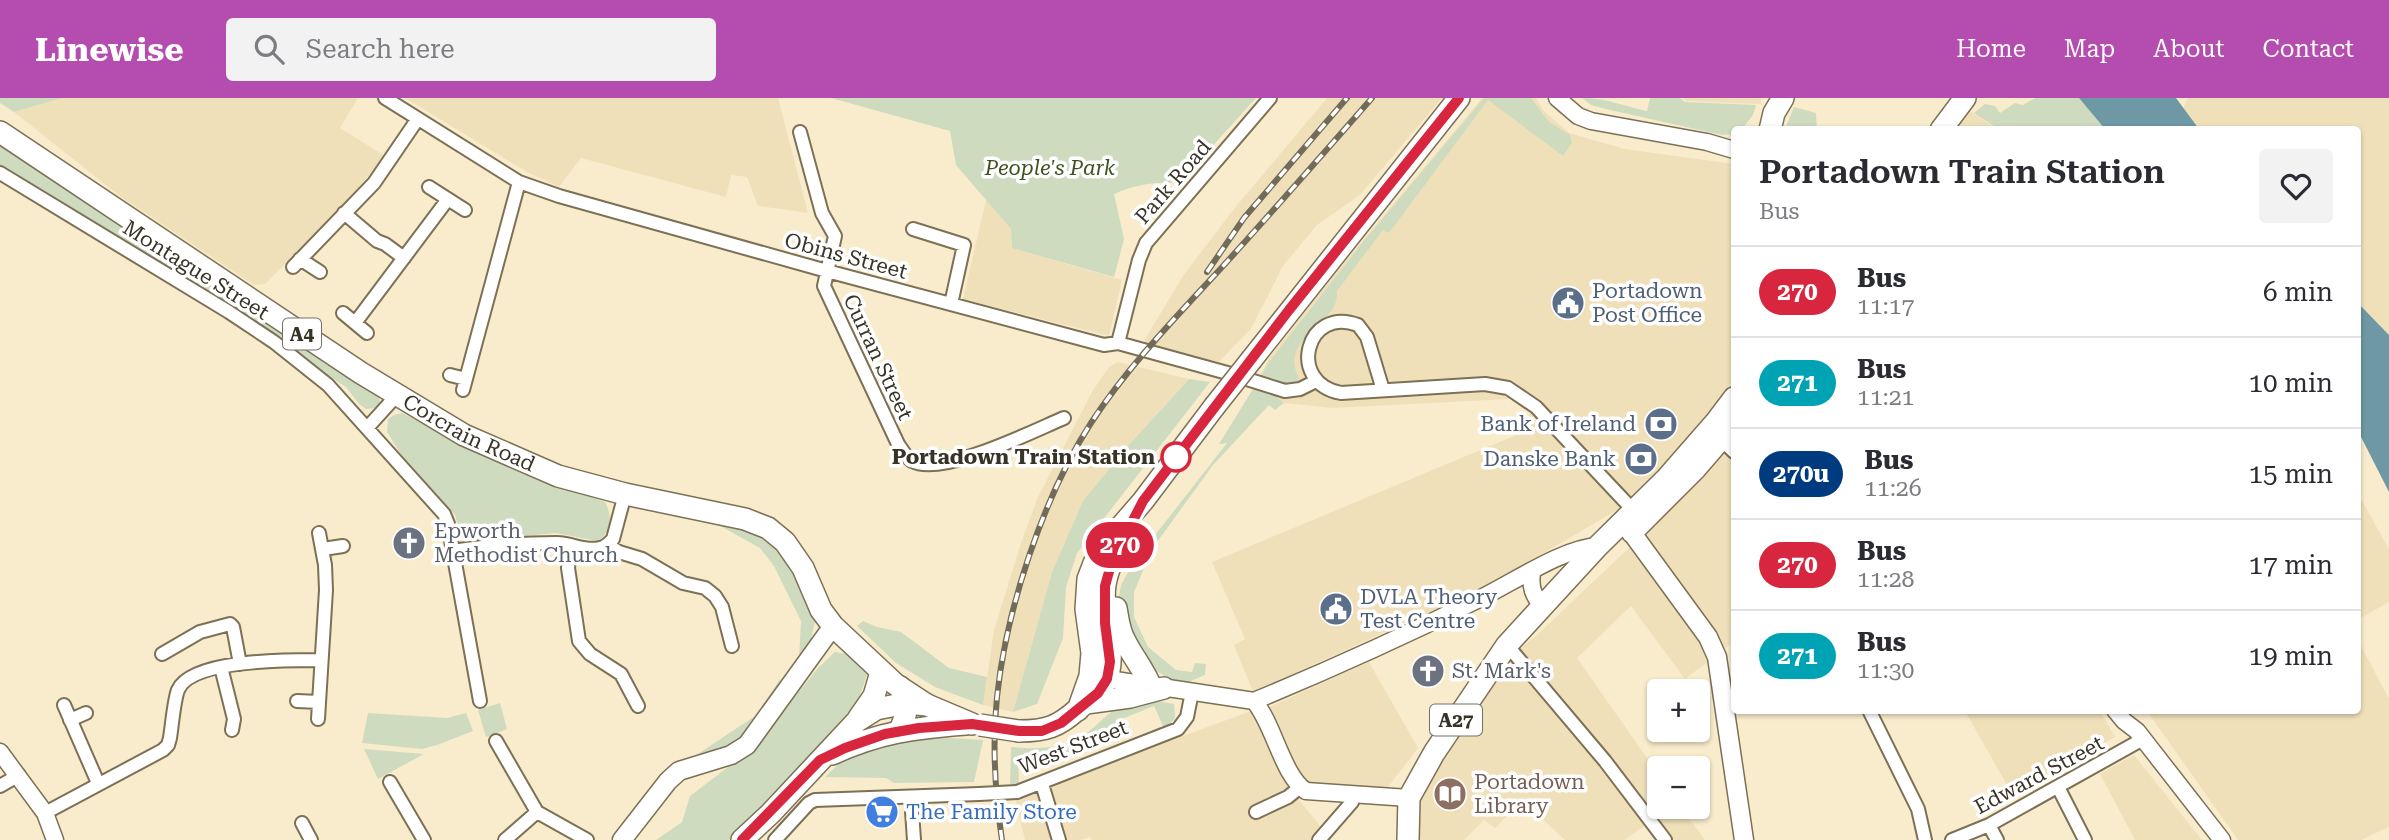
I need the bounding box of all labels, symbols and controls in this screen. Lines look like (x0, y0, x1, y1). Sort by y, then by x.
search box (226, 18, 716, 81)
text: Linewise (35, 30, 184, 69)
icon: search (250, 30, 288, 68)
text: Search here (306, 34, 455, 64)
text: Home (1956, 35, 2026, 63)
text: Map (2064, 35, 2115, 63)
text: About (2153, 35, 2224, 63)
text: Contact (2262, 35, 2354, 63)
street label: Park Road (1130, 135, 1216, 229)
button: heart (2259, 149, 2333, 223)
text: Portadown Train Station (1759, 152, 2165, 191)
park label: People's Park (984, 156, 1116, 180)
text: Bus (1759, 198, 1799, 225)
street label: Montague Street (119, 215, 273, 325)
street label: Obins Street (782, 228, 910, 284)
text: Bus (1857, 263, 1906, 293)
text: 6 min (2263, 277, 2333, 307)
text: 270 (1777, 278, 1818, 306)
place label: Portadown Post Office (1592, 279, 1703, 327)
public building icon: Portadown Post Office (1549, 284, 1587, 322)
street label: Curran Street (838, 290, 918, 424)
text: 11:17 (1857, 293, 1914, 320)
road number: A4 (283, 318, 321, 350)
text: Bus (1857, 354, 1906, 384)
text: 10 min (2249, 368, 2333, 398)
text: 271 (1777, 369, 1818, 397)
text: 11:21 (1857, 384, 1914, 411)
street label: Corcrain Road (399, 389, 539, 477)
bank icon: Bank of Ireland (1642, 405, 1680, 443)
place label: Bank of Ireland (1480, 412, 1637, 436)
bank icon: Danske Bank (1622, 440, 1660, 478)
marker: Portadown Train Station (1161, 442, 1191, 472)
place label: Portadown Train Station (892, 445, 1155, 469)
text: Bus (1864, 445, 1913, 475)
place label: Danske Bank (1483, 447, 1616, 471)
text: 15 min (2249, 459, 2333, 489)
text: 270u (1773, 460, 1829, 488)
text: 11:26 (1864, 475, 1922, 502)
place label: Epworth Methodist Church (434, 519, 619, 567)
line badge: 270 (1080, 522, 1160, 568)
church icon: Epworth Methodist Church (390, 524, 428, 562)
text: 270 (1100, 531, 1140, 559)
text: Bus (1857, 536, 1906, 566)
text: 17 min (2249, 550, 2333, 580)
text: 270 (1777, 551, 1818, 579)
text: 11:28 (1857, 566, 1914, 593)
place label: DVLA Theory Test Centre (1360, 585, 1498, 633)
public building icon: DVLA Theory Test Centre (1317, 590, 1355, 628)
text: Bus (1857, 627, 1906, 657)
text: 19 min (2249, 641, 2333, 671)
text: 271 (1777, 642, 1818, 670)
church icon: St. Mark's (1409, 652, 1447, 690)
text: 11:30 (1857, 657, 1914, 684)
place label: St. Mark's (1452, 659, 1551, 683)
map controls (1647, 679, 1710, 819)
button: + (1647, 679, 1710, 742)
road number: A27 (1430, 705, 1482, 736)
street label: West Street (1015, 715, 1131, 779)
street label: Edward Street (1970, 731, 2108, 819)
button: − (1647, 756, 1710, 819)
place label: Portadown Library (1474, 770, 1585, 818)
library icon: Portadown Library (1431, 775, 1469, 813)
supermarket icon: The Family Store (863, 793, 901, 831)
place label: The Family Store (906, 800, 1077, 824)

